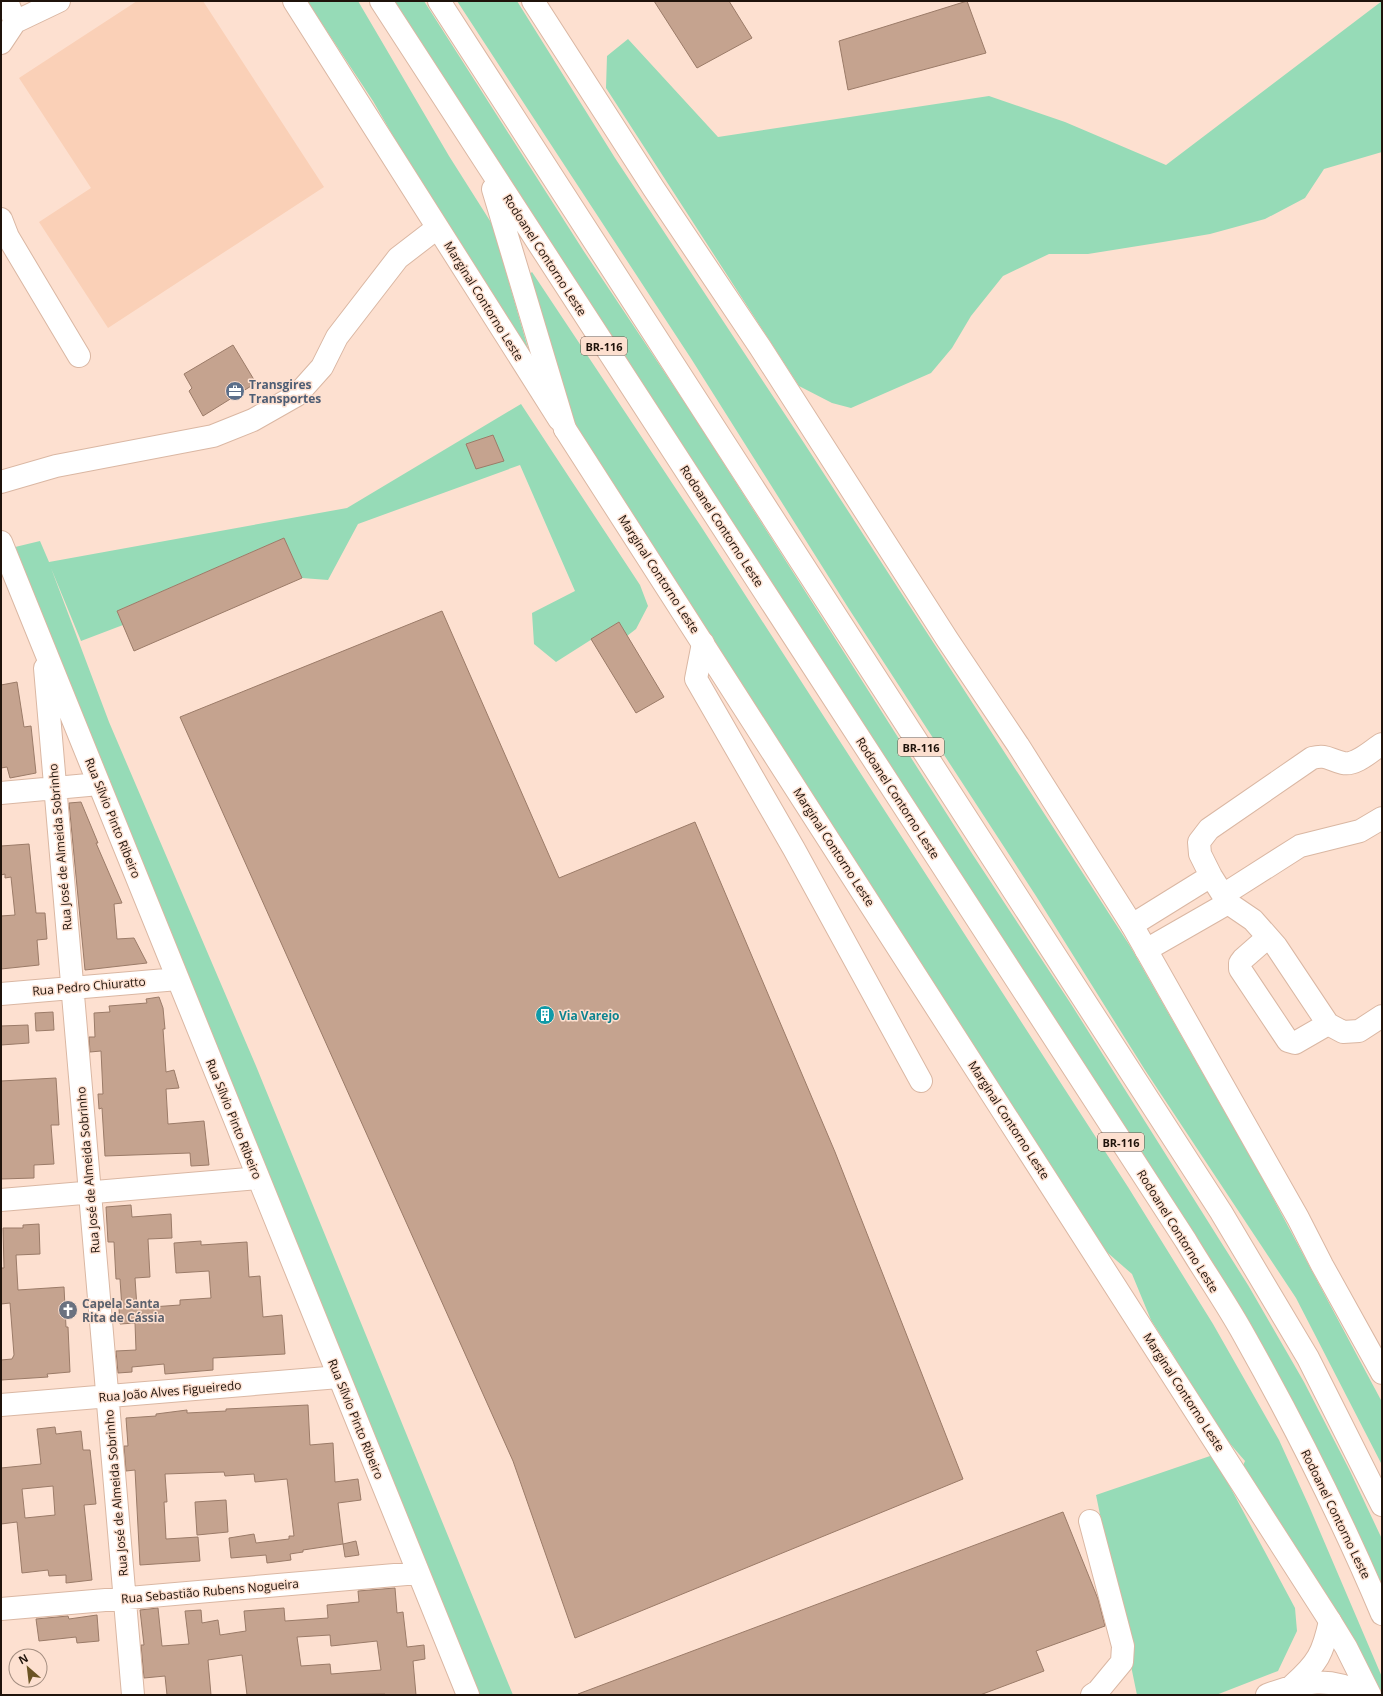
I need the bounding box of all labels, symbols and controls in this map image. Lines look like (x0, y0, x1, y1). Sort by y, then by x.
street label: Rodoanel Contorno Leste (499, 191, 591, 319)
street label: Marginal Contorno Leste (440, 238, 528, 364)
road number: BR-116 (581, 337, 627, 355)
place label: Transgires Transportes (249, 376, 321, 407)
office icon: Transgires Transportes (224, 380, 246, 402)
street label: Rodoanel Contorno Leste (676, 462, 768, 590)
street label: Marginal Contorno Leste (614, 511, 704, 637)
street label: Rodoanel Contorno Leste (852, 734, 944, 862)
road number: BR-116 (898, 738, 944, 756)
street label: Rua Sílvio Pinto Ribeiro (81, 755, 145, 881)
street label: Rua José de Almeida Sobrinho (44, 763, 76, 931)
street label: Marginal Contorno Leste (789, 784, 879, 910)
street label: Rua Pedro Chiuratto (32, 973, 146, 999)
building icon: Via Varejo (534, 1004, 556, 1026)
place label: Via Varejo (559, 1007, 620, 1024)
street label: Rua Sílvio Pinto Ribeiro (202, 1056, 266, 1182)
street label: Marginal Contorno Leste (964, 1057, 1054, 1183)
street label: Rua José de Almeida Sobrinho (72, 1086, 104, 1254)
road number: BR-116 (1098, 1133, 1144, 1151)
street label: Rodoanel Contorno Leste (1133, 1166, 1223, 1296)
place label: Capela Santa Rita de Cássia (82, 1295, 165, 1326)
church icon: Capela Santa Rita de Cássia (57, 1299, 79, 1321)
street label: Marginal Contorno Leste (1139, 1329, 1229, 1455)
street label: Rua Sílvio Pinto Ribeiro (324, 1356, 388, 1482)
street label: Rua João Alves Figueiredo (98, 1376, 242, 1406)
street label: Rua José de Almeida Sobrinho (100, 1409, 132, 1577)
street label: Rodoanel Contorno Leste (1297, 1446, 1375, 1582)
street label: Rua Sebastião Rubens Nogueira (120, 1575, 300, 1607)
north arrow (8, 1648, 48, 1688)
text: N (16, 1650, 31, 1667)

